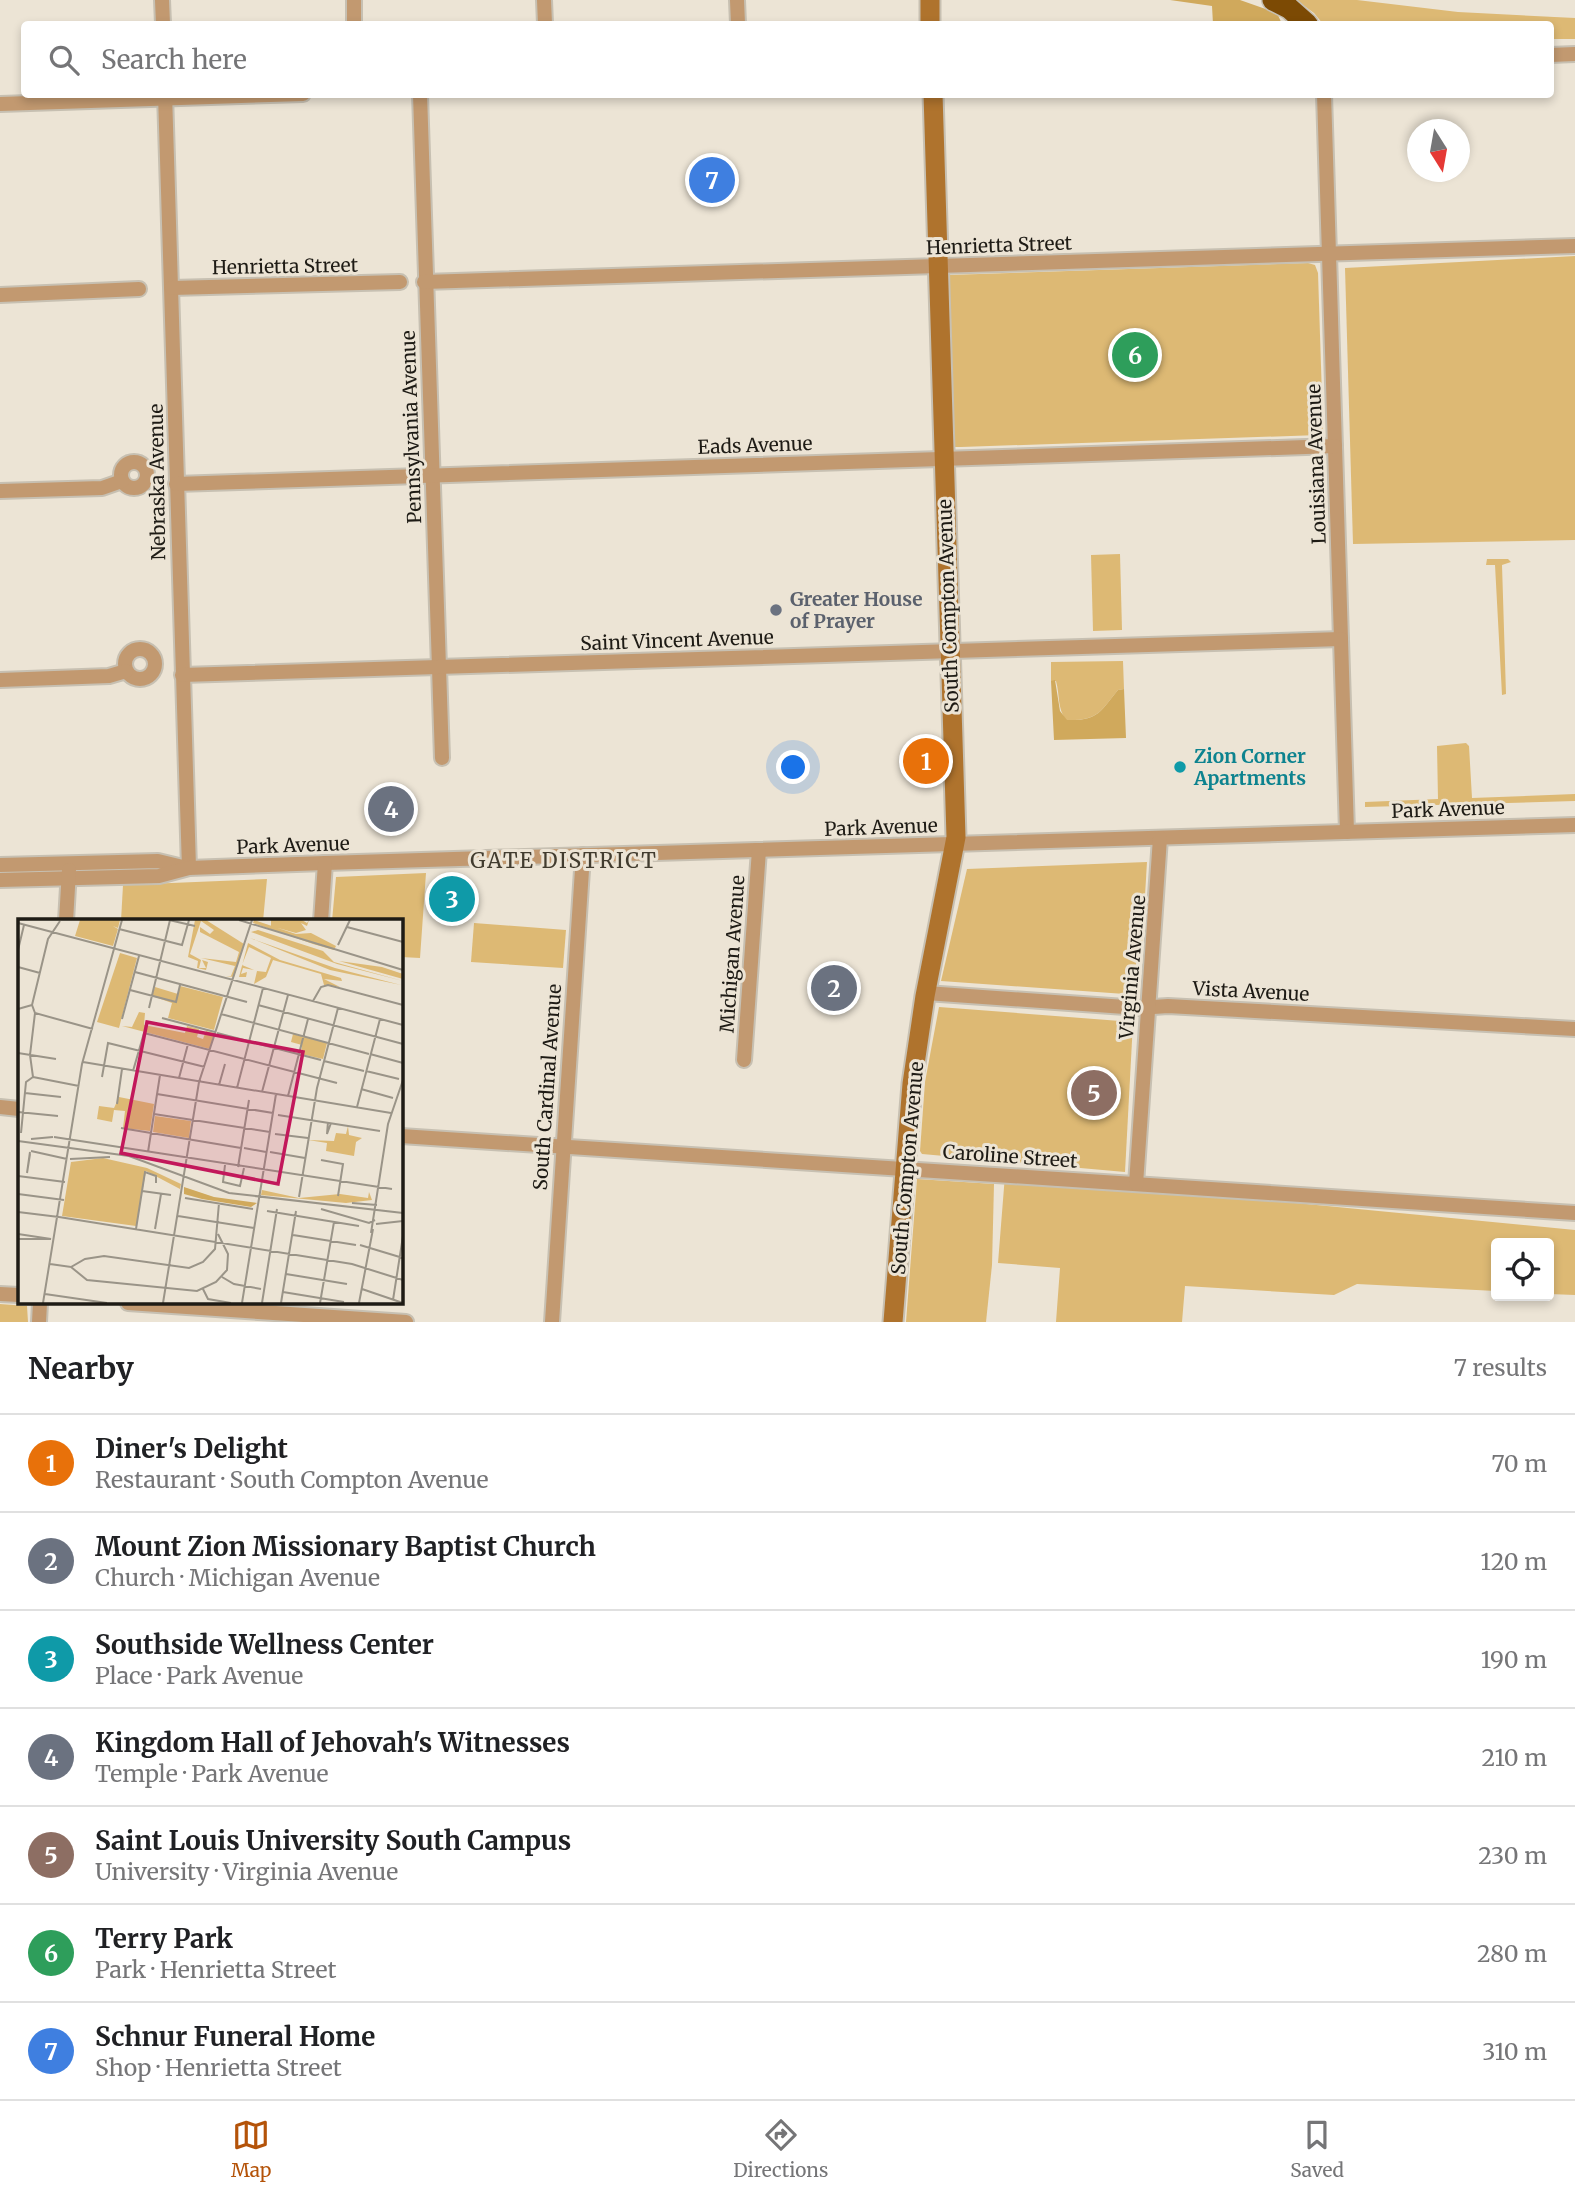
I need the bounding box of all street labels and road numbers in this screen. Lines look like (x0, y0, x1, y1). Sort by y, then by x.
street label: Henrietta Street (926, 230, 1073, 260)
street label: Henrietta Street (212, 253, 359, 279)
street label: Pennsylvania Avenue (396, 330, 426, 524)
street label: Louisiana Avenue (1301, 383, 1331, 545)
street label: Nebraska Avenue (144, 403, 170, 561)
street label: Eads Avenue (697, 431, 813, 459)
street label: South Compton Avenue (932, 499, 964, 713)
street label: Saint Vincent Avenue (580, 625, 774, 655)
street label: Park Avenue (1391, 795, 1505, 823)
street label: Park Avenue (824, 813, 938, 841)
street label: Park Avenue (236, 831, 350, 859)
street label: Michigan Avenue (715, 874, 749, 1034)
street label: Virginia Avenue (1114, 894, 1150, 1041)
street label: Vista Avenue (1191, 976, 1310, 1006)
street label: South Cardinal Avenue (528, 983, 566, 1191)
street label: South Compton Avenue (886, 1060, 928, 1276)
street label: Caroline Street (942, 1139, 1079, 1173)

